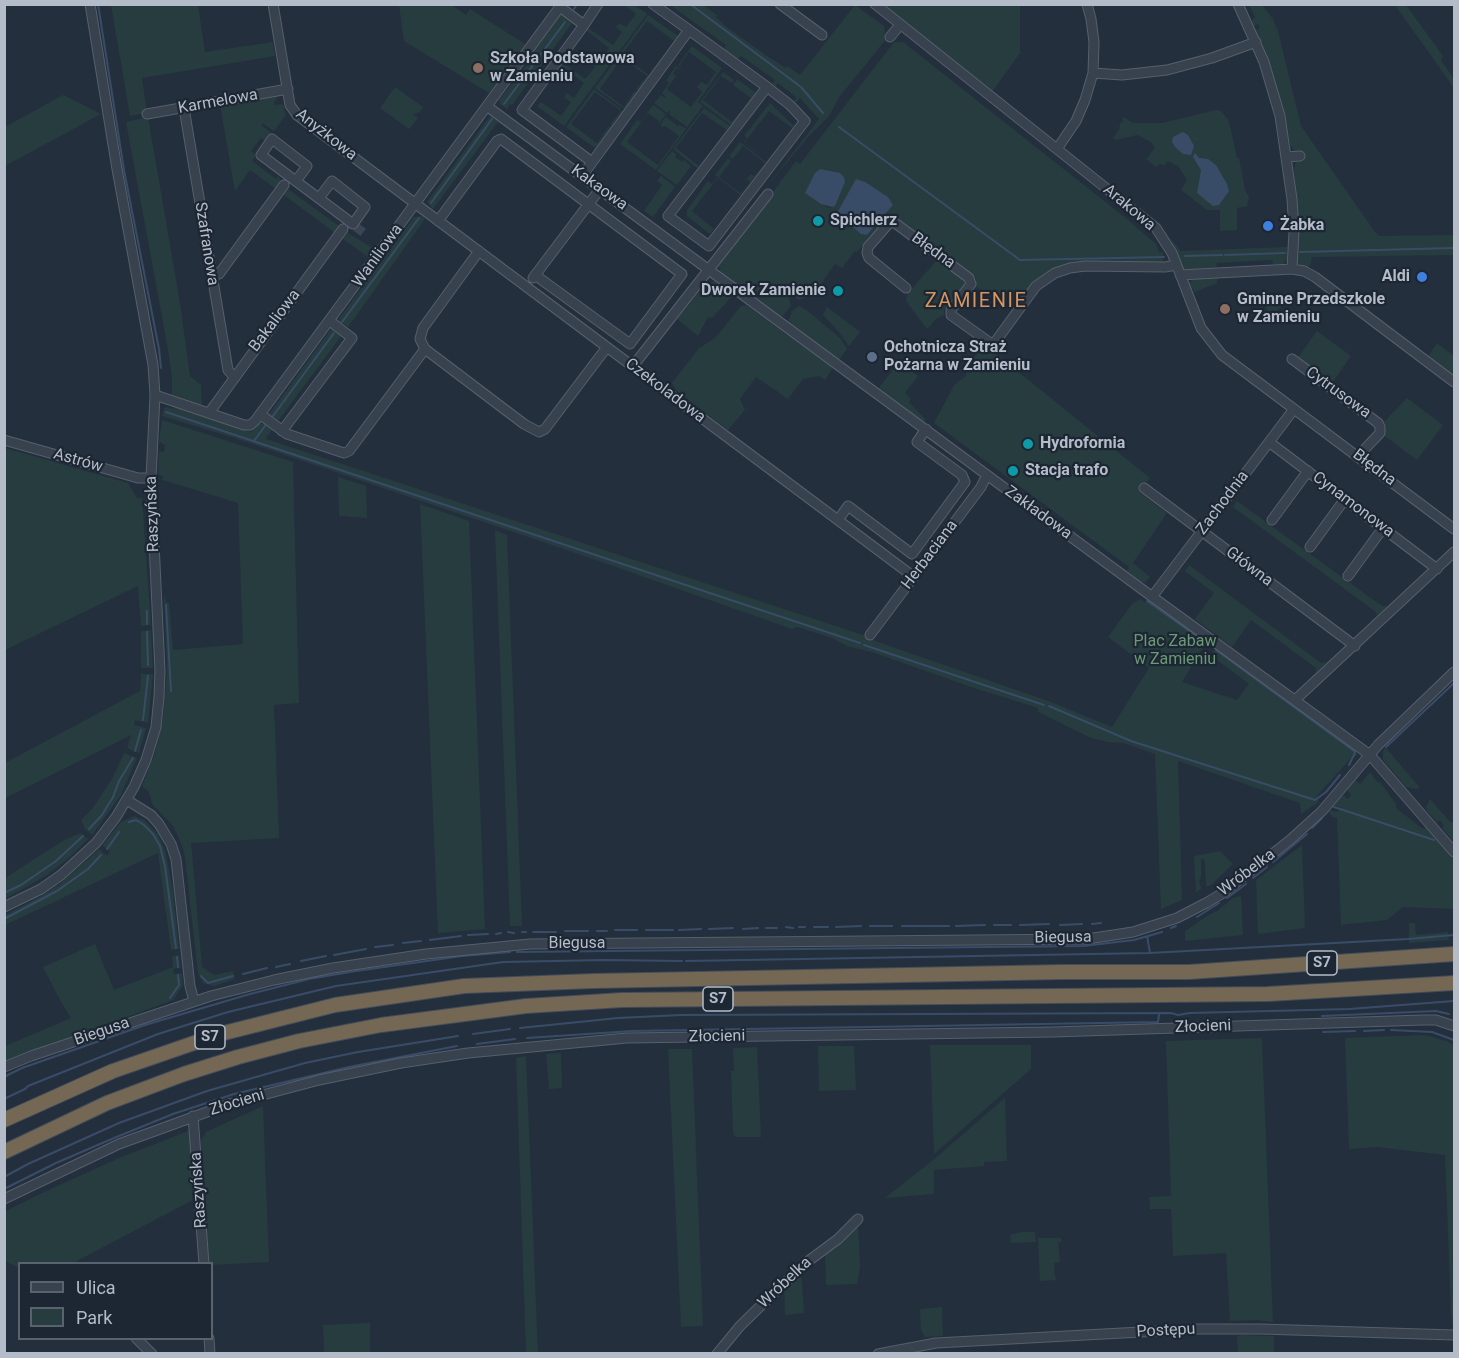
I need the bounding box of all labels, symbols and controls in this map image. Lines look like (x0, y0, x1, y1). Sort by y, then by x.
place label: Szkoła Podstawowa w Zamieniu (490, 49, 635, 87)
marker: Szkoła Podstawowa w Zamieniu (471, 61, 485, 75)
street label: Karmelowa (177, 86, 259, 118)
street label: Anyżkowa (291, 105, 361, 165)
street label: Kakaowa (567, 161, 631, 215)
street label: Arakowa (1099, 181, 1159, 235)
street label: Szafranowa (190, 201, 222, 287)
place label: Spichlerz (830, 211, 897, 231)
marker: Spichlerz (811, 214, 825, 228)
place label: Żabka (1280, 216, 1324, 236)
marker: Żabka (1261, 219, 1275, 233)
street label: Waniliowa (349, 221, 407, 291)
street label: Błędna (907, 229, 959, 273)
place label: Aldi (1382, 267, 1410, 287)
marker: Aldi (1415, 270, 1429, 284)
place label: Dworek Zamienie (701, 281, 826, 301)
marker: Dworek Zamienie (831, 284, 845, 298)
street label: Bakaliowa (245, 286, 305, 356)
district label: ZAMIENIE (925, 290, 1027, 314)
place label: Gminne Przedszkole w Zamieniu (1237, 290, 1385, 328)
marker: Gminne Przedszkole w Zamieniu (1218, 302, 1232, 316)
place label: Ochotnicza Straż Pożarna w Zamieniu (884, 338, 1030, 376)
marker: Ochotnicza Straż Pożarna w Zamieniu (865, 350, 879, 364)
street label: Czekoladowa (621, 355, 709, 427)
street label: Cytrusowa (1302, 363, 1374, 423)
place label: Hydrofornia (1040, 434, 1125, 454)
marker: Hydrofornia (1021, 437, 1035, 451)
street label: Astrów (51, 445, 105, 477)
street label: Błędna (1349, 445, 1399, 491)
place label: Stacja trafo (1025, 461, 1108, 481)
marker: Stacja trafo (1006, 464, 1020, 478)
street label: Zachodnia (1193, 467, 1253, 539)
street label: Cynamonowa (1308, 468, 1398, 542)
street label: Raszyńska (142, 476, 164, 552)
street label: Zakładowa (1001, 482, 1075, 544)
street label: Herbaciana (898, 517, 962, 593)
street label: Główna (1222, 543, 1276, 591)
park label: Plac Zabaw w Zamieniu (1133, 632, 1217, 670)
street label: Wróbelka (1215, 845, 1279, 901)
street label: Biegusa (1034, 928, 1092, 948)
street label: Biegusa (548, 934, 606, 954)
road number: S7 (1307, 951, 1337, 975)
road number: S7 (703, 987, 733, 1011)
street label: Biegusa (72, 1014, 132, 1050)
street label: Złocieni (1174, 1016, 1232, 1038)
road number: S7 (195, 1025, 225, 1049)
street label: Złocieni (689, 1027, 745, 1047)
street label: Złocieni (207, 1086, 267, 1120)
street label: Raszyńska (187, 1151, 211, 1229)
street label: Wróbelka (754, 1253, 816, 1313)
legend (18, 1262, 213, 1340)
text: Ulica (76, 1277, 116, 1298)
text: Park (76, 1307, 112, 1328)
street label: Postępu (1136, 1320, 1196, 1342)

